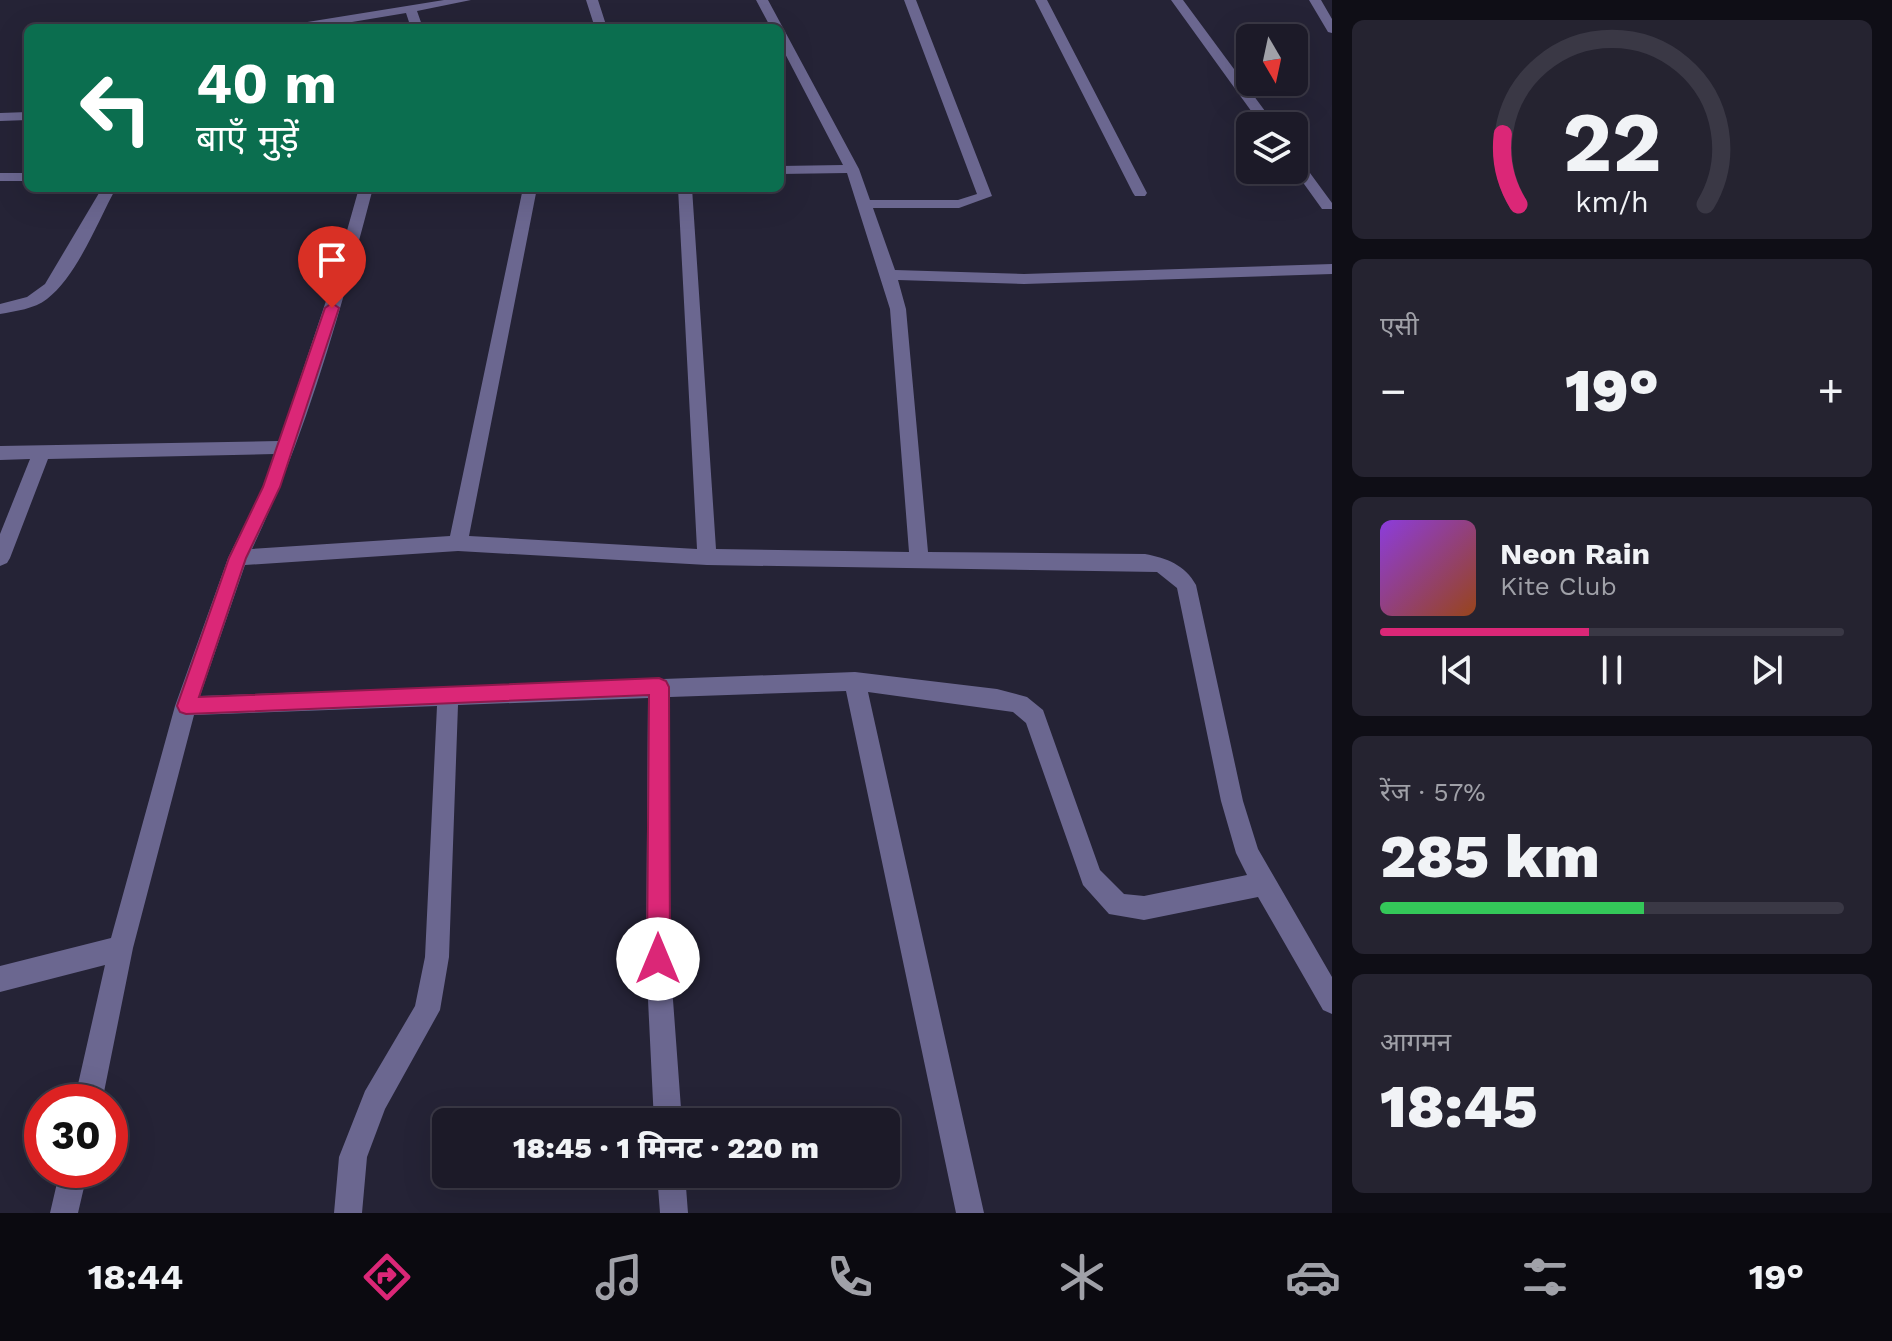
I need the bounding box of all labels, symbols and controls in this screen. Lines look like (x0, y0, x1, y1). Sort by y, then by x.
north arrow (1236, 24, 1308, 96)
map controls (1236, 24, 1308, 184)
text: 40 m (196, 51, 337, 117)
icon: left (64, 56, 168, 160)
text: 22 (1562, 94, 1662, 191)
button: layers (1236, 112, 1308, 184)
text: बाएँ मुड़ें (196, 118, 299, 160)
text: km/h (1575, 185, 1649, 219)
pin (298, 226, 366, 308)
icon: arrive (310, 238, 354, 282)
text: एसी (1380, 311, 1419, 341)
text: 19° (1565, 355, 1659, 426)
text: − (1380, 365, 1407, 417)
text: + (1817, 365, 1844, 417)
text: Neon Rain (1500, 536, 1650, 571)
text: Kite Club (1500, 571, 1617, 601)
icon: previous (1435, 648, 1479, 692)
icon: pause (1590, 648, 1634, 692)
icon: next (1745, 648, 1789, 692)
text: रेंज · 57% (1380, 777, 1486, 807)
text: 285 km (1380, 821, 1600, 892)
position arrow (616, 917, 700, 1001)
text: आगमन (1380, 1027, 1451, 1057)
text: 18:45 (1380, 1071, 1537, 1142)
speed limit sign: 30 (24, 1084, 128, 1188)
text: 18:45 · 1 मिनट · 220 m (513, 1130, 819, 1165)
icon: directions (359, 1249, 415, 1305)
icon: music (591, 1249, 647, 1305)
icon: phone (822, 1249, 878, 1305)
icon: climate (1054, 1249, 1110, 1305)
icon: car (1285, 1249, 1341, 1305)
icon: filters (1517, 1249, 1573, 1305)
text: 18:44 (88, 1256, 183, 1298)
text: 19° (1749, 1256, 1804, 1298)

